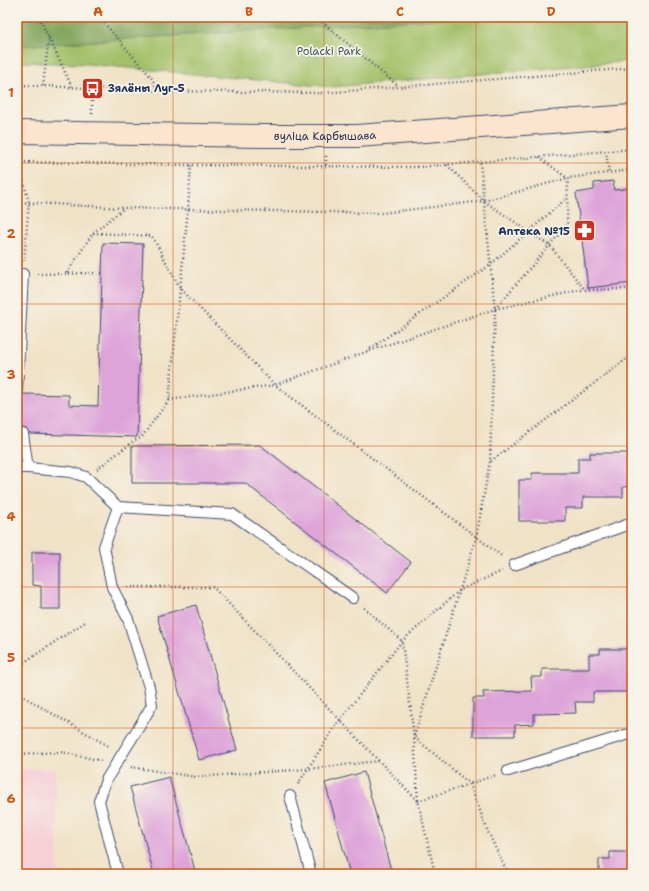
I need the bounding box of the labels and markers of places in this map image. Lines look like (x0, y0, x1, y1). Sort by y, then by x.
bus stop icon: Зялёны Луг-5 (79, 75, 105, 101)
place label: Зялёны Луг-5 (108, 81, 185, 96)
pharmacy icon: Аптека №15 (572, 218, 598, 244)
place label: Аптека №15 (498, 224, 570, 239)

